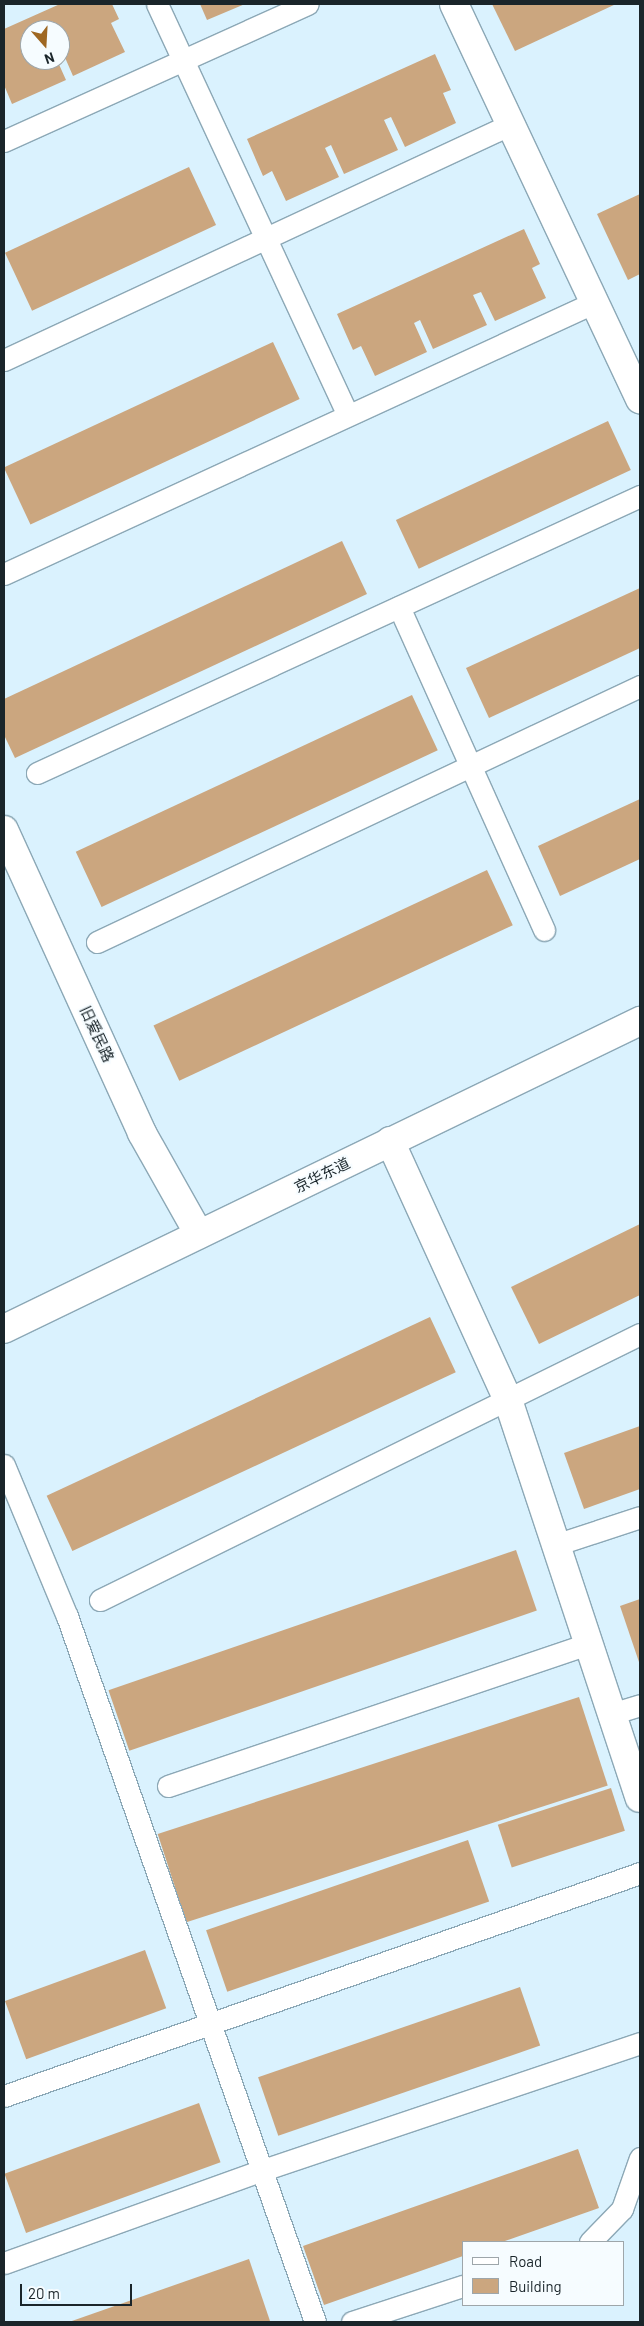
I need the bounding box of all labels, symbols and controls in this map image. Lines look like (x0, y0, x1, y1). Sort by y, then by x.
north arrow (20, 20, 70, 70)
text: N (43, 49, 57, 68)
street label: 旧爱民路 (76, 1003, 118, 1065)
street label: 京华东道 (291, 1154, 353, 1196)
legend (462, 2241, 624, 2306)
text: Road (509, 2252, 542, 2270)
scale bar (22, 2274, 135, 2306)
text: Building (509, 2277, 562, 2295)
text: 20 m (28, 2284, 60, 2302)

